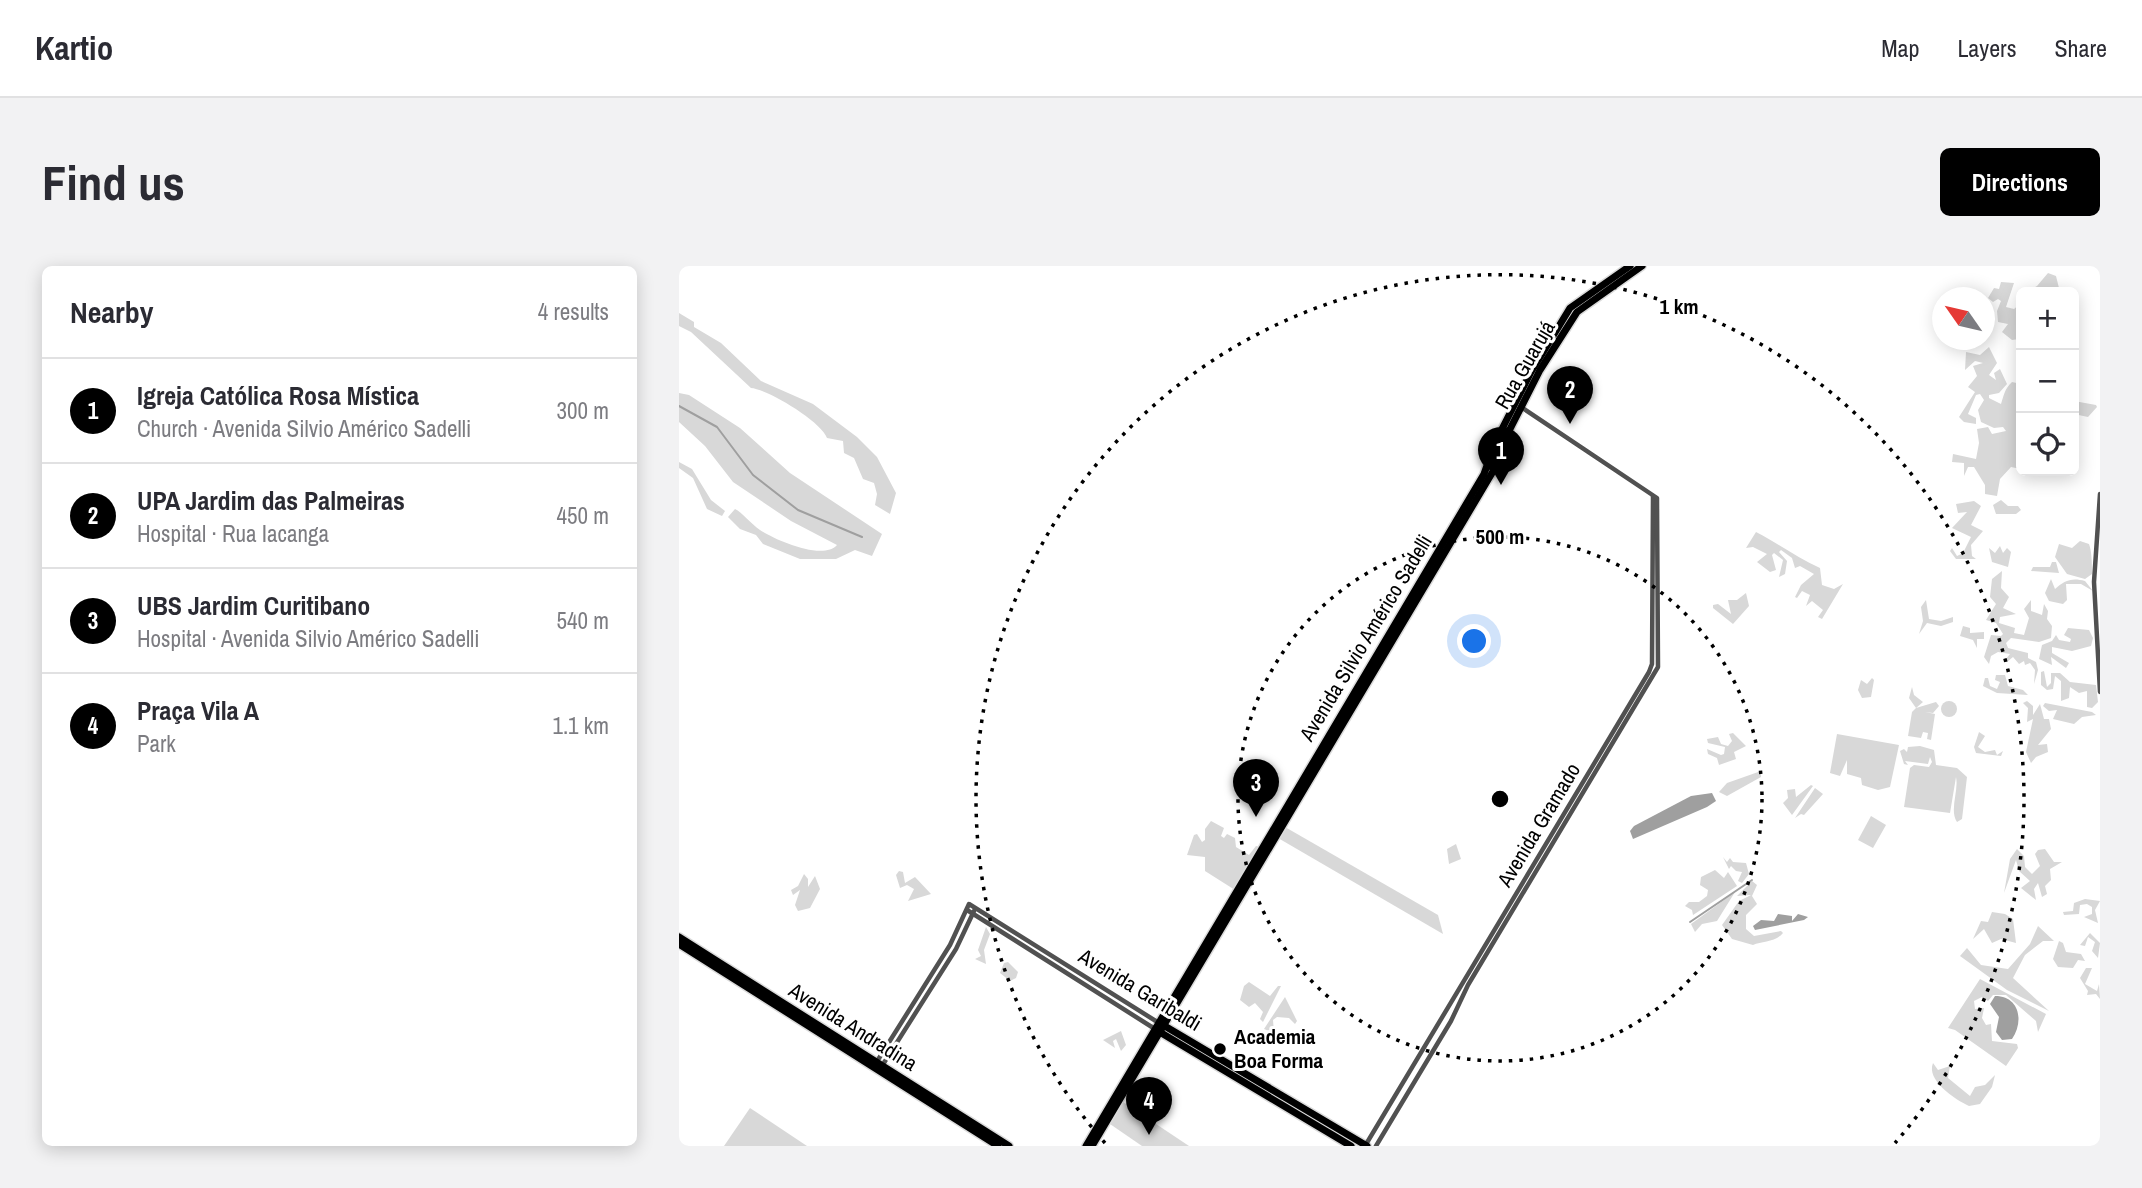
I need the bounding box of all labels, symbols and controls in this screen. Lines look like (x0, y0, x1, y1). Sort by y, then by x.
text: Kartio (35, 26, 113, 70)
text: Map (1881, 32, 1919, 64)
text: Layers (1957, 32, 2016, 64)
text: Share (2054, 32, 2107, 64)
button: Directions (1940, 148, 2100, 216)
text: Find us (42, 149, 185, 215)
north arrow (1932, 287, 1995, 350)
map controls (2016, 287, 2079, 476)
button: + (2016, 287, 2079, 350)
text: Nearby (70, 292, 153, 332)
text: 1 km (1659, 292, 1699, 321)
text: 4 results (538, 296, 609, 327)
street label: Rua Guarujá (1488, 315, 1562, 414)
button: − (2016, 350, 2079, 413)
pin: 2 (1547, 366, 1593, 424)
text: Igreja Católica Rosa Mística (137, 378, 419, 413)
text: 1 (88, 395, 98, 426)
text: 300 m (557, 395, 609, 426)
text: Church · Avenida Silvio Américo Sadelli (137, 413, 471, 444)
button: locate (2016, 413, 2079, 476)
pin: 1 (1478, 427, 1524, 485)
text: UPA Jardim das Palmeiras (137, 483, 405, 518)
text: 2 (88, 500, 98, 531)
text: 450 m (557, 500, 609, 531)
text: Hospital · Rua Iacanga (137, 518, 329, 549)
text: 500 m (1476, 522, 1524, 551)
street label: Avenida Silvio Américo Sadelli (1292, 529, 1439, 747)
text: UBS Jardim Curitibano (137, 588, 370, 623)
text: 3 (88, 605, 98, 636)
text: 540 m (557, 605, 609, 636)
text: Hospital · Avenida Silvio Américo Sadelli (137, 623, 480, 654)
your location (1457, 624, 1491, 658)
text: Praça Vila A (137, 693, 259, 728)
text: 4 (88, 710, 98, 741)
text: 1.1 km (552, 710, 609, 741)
text: Park (137, 728, 176, 759)
street label: Avenida Gramado (1490, 758, 1587, 893)
pin: 3 (1233, 759, 1279, 817)
centre of rings (1488, 787, 1512, 811)
street label: Avenida Garibaldi (1073, 941, 1207, 1038)
street label: Avenida Andradina (783, 975, 923, 1078)
place label: Academia Boa Forma (1234, 1022, 1324, 1075)
marker: Academia Boa Forma (1212, 1041, 1228, 1057)
pin: 4 (1126, 1077, 1172, 1135)

